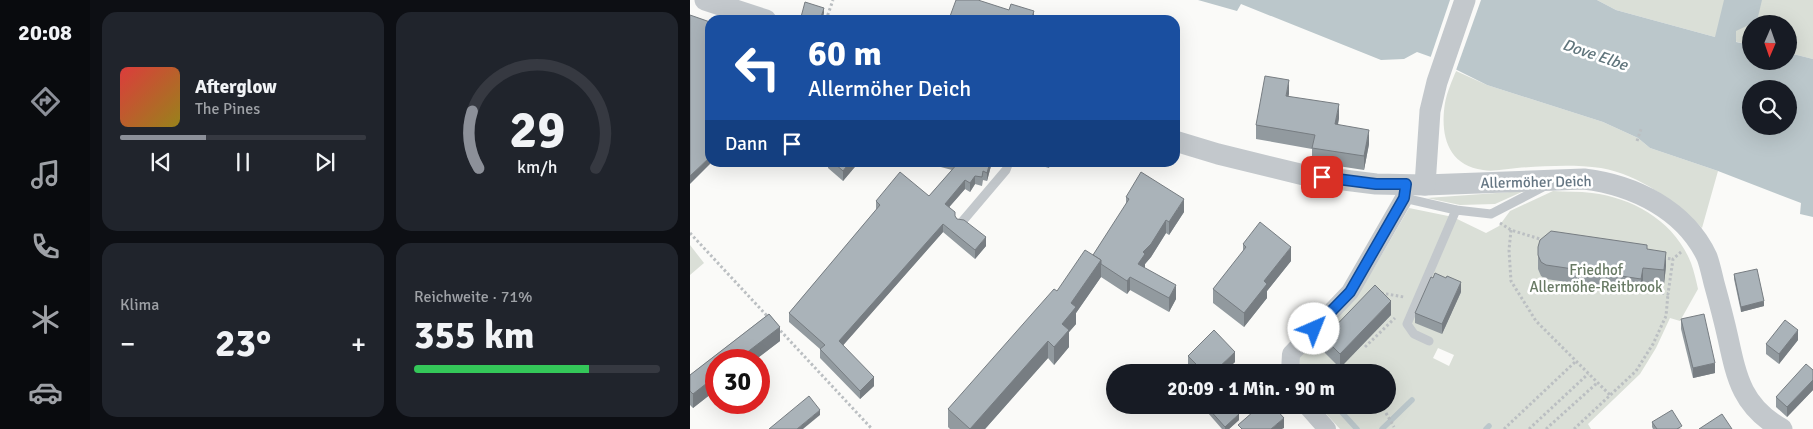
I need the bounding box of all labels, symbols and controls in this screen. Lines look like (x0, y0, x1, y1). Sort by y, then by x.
north arrow (1742, 15, 1798, 70)
map controls (1742, 15, 1797, 135)
text: 20:08 (18, 19, 72, 46)
text: 60 m (808, 32, 882, 75)
icon: left (725, 35, 790, 100)
water label: Dove Elbe (1560, 35, 1631, 76)
text: Afterglow (195, 75, 277, 99)
text: Allermöher Deich (808, 75, 971, 102)
button: search (1742, 80, 1797, 135)
icon: directions (28, 84, 63, 119)
text: 29 (509, 98, 565, 162)
text: The Pines (195, 99, 260, 119)
icon: arrive (778, 130, 806, 158)
text: Dann (725, 132, 768, 156)
icon: previous (147, 148, 175, 176)
icon: pause (229, 148, 257, 176)
icon: next (311, 148, 339, 176)
text: km/h (517, 156, 557, 178)
pin (1301, 156, 1343, 198)
icon: music (28, 157, 63, 192)
icon: arrive (1308, 163, 1336, 191)
street label: Allermöher Deich (1480, 172, 1592, 192)
icon: phone (28, 229, 63, 264)
park label: Friedhof Allermöhe-Reitbrook (1529, 261, 1663, 296)
text: Reichweite · 71% (414, 287, 533, 307)
text: Klima (120, 295, 159, 315)
icon: climate (28, 302, 63, 337)
position arrow (1287, 302, 1339, 354)
text: 355 km (414, 312, 535, 359)
text: 23° (215, 320, 271, 367)
text: − (120, 327, 135, 361)
text: + (351, 327, 366, 361)
speed limit sign: 30 (705, 349, 770, 414)
icon: car (28, 375, 63, 410)
text: 20:09 · 1 Min. · 90 m (1167, 377, 1335, 401)

